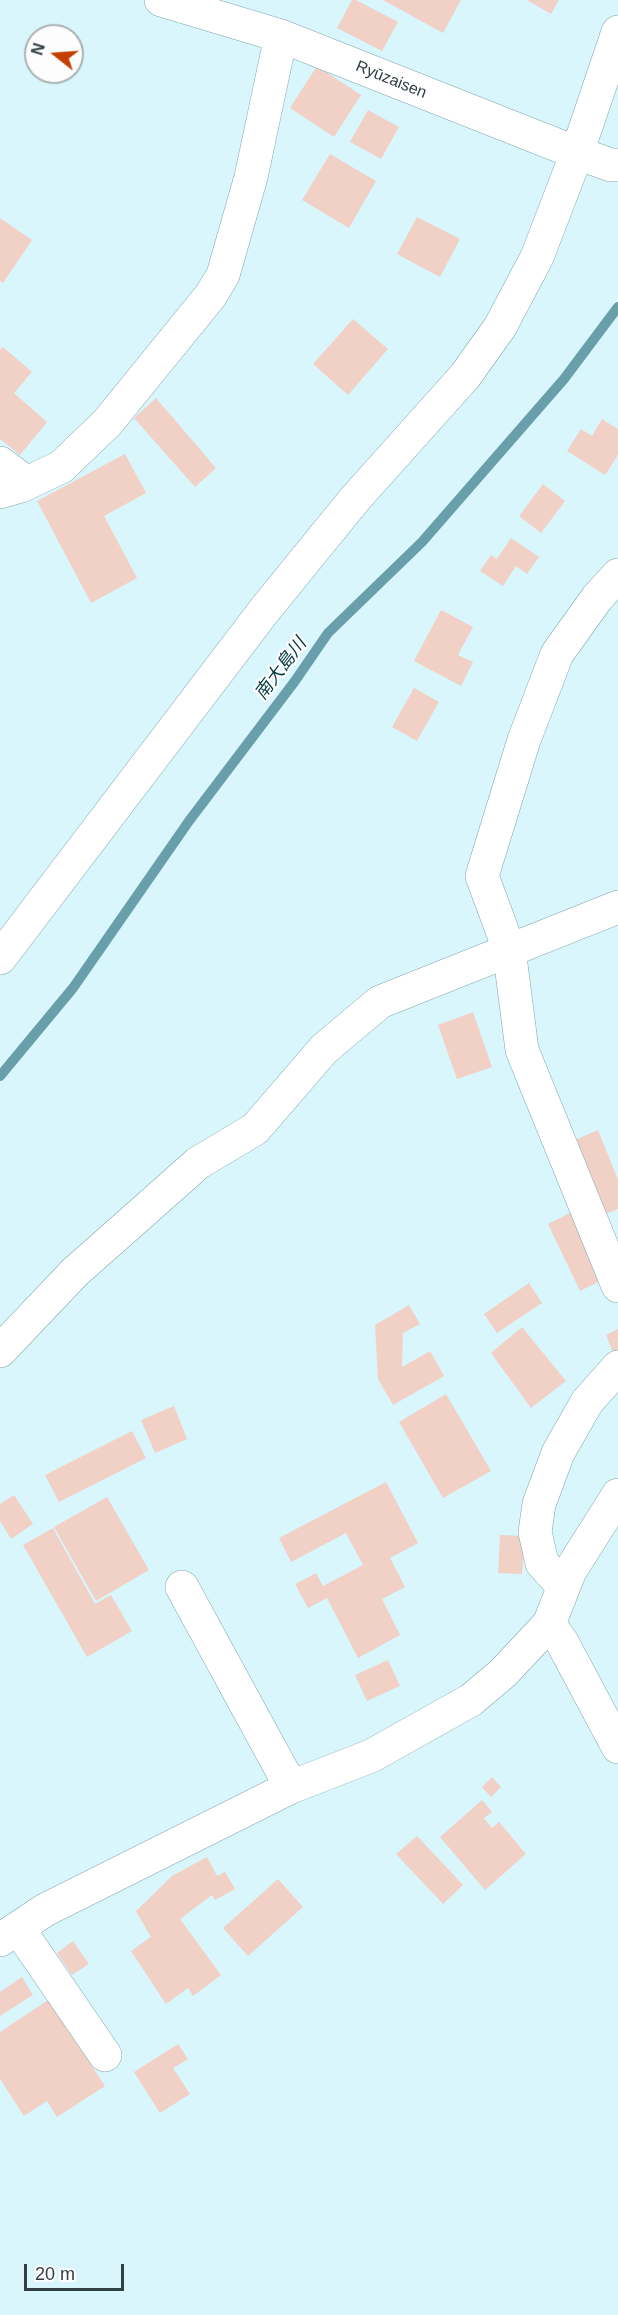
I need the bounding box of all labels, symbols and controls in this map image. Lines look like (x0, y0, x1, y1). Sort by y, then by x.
north arrow (24, 24, 84, 84)
text: N (28, 41, 48, 57)
street label: Ryūzaisen (353, 57, 429, 103)
water label: 南大島川 (251, 634, 311, 704)
scale bar (27, 2252, 128, 2290)
text: 20 m (35, 2264, 75, 2284)

